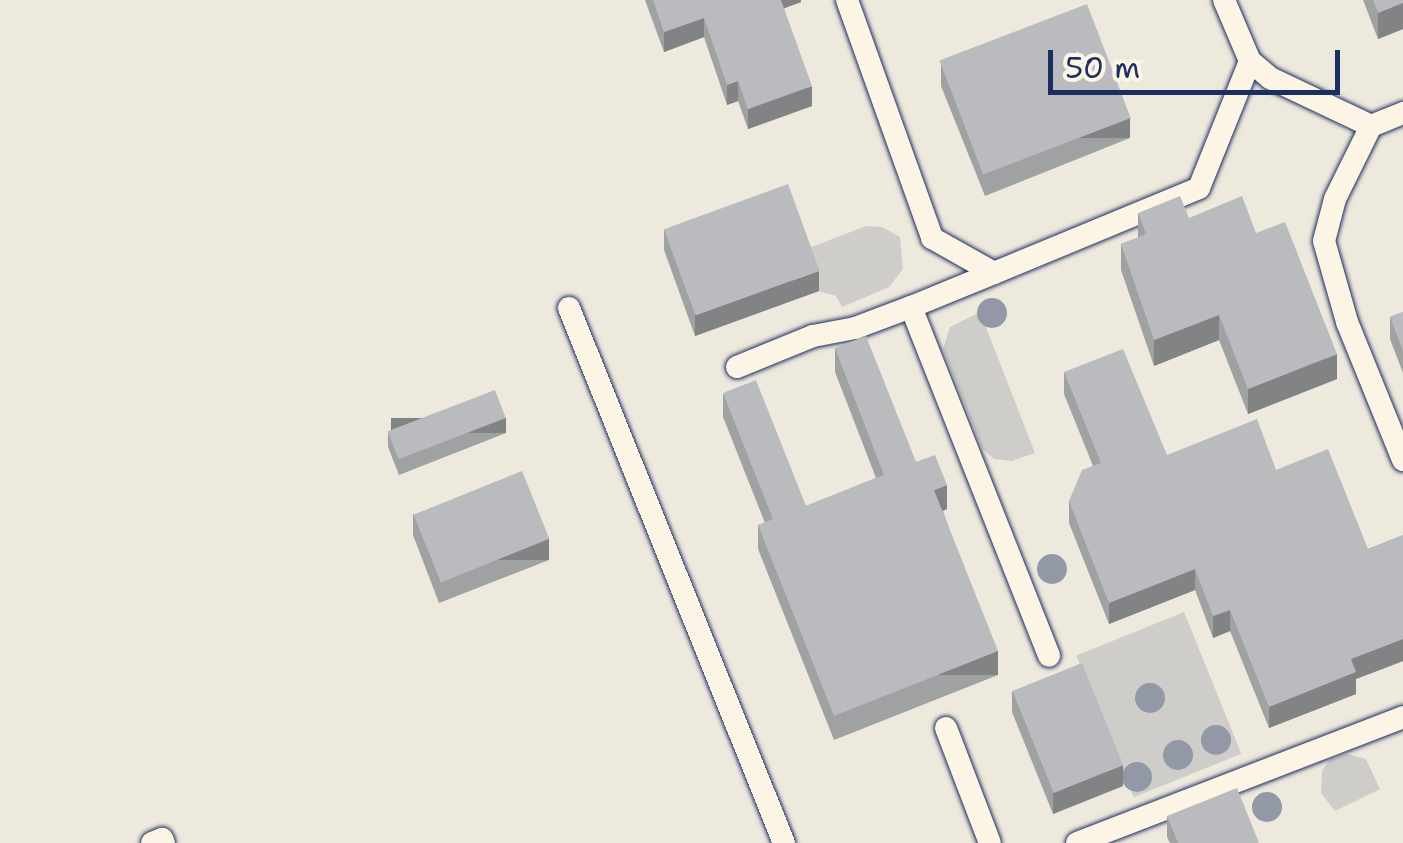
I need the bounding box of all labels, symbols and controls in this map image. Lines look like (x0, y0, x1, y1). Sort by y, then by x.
scale bar (1053, 30, 1346, 92)
text: 50 m (1065, 47, 1140, 88)

